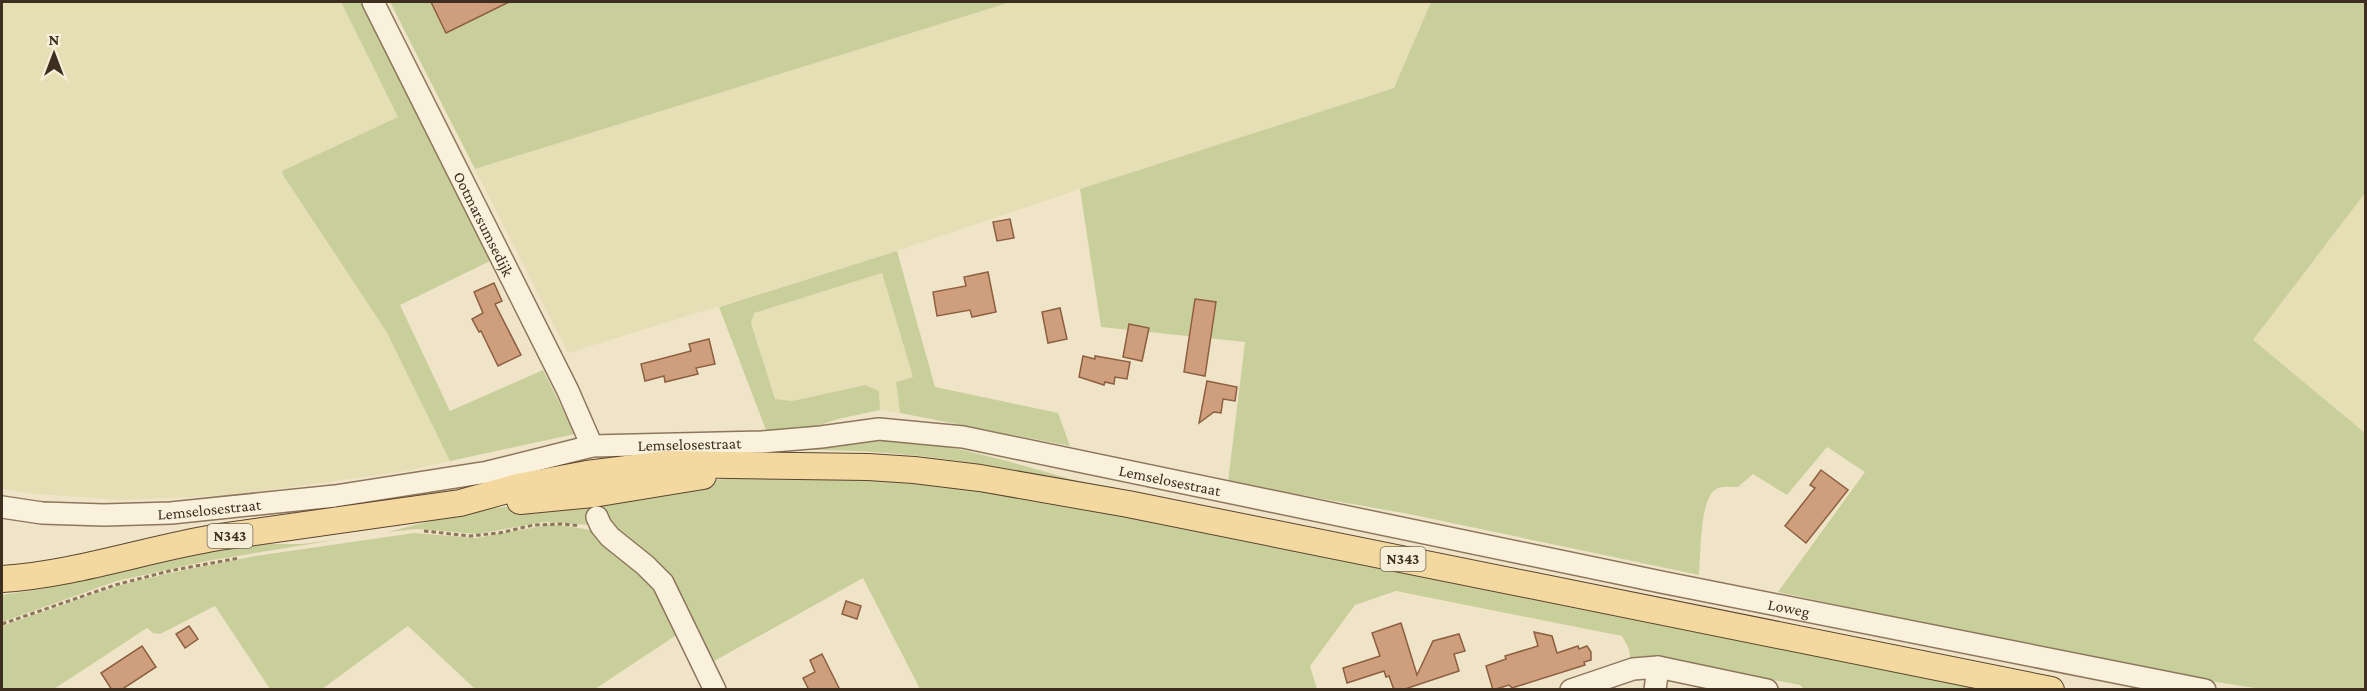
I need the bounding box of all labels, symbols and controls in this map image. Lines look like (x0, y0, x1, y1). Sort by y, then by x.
north arrow (24, 24, 84, 84)
text: N (49, 31, 60, 48)
street label: Ootmarsumsedijk (451, 169, 518, 279)
street label: Lemselosestraat (637, 434, 742, 453)
street label: Lemselosestraat (1117, 461, 1223, 499)
street label: Lemselosestraat (157, 495, 262, 522)
road number: N343 (208, 524, 252, 548)
road number: N343 (1380, 547, 1426, 571)
street label: Loweg (1767, 595, 1812, 621)

